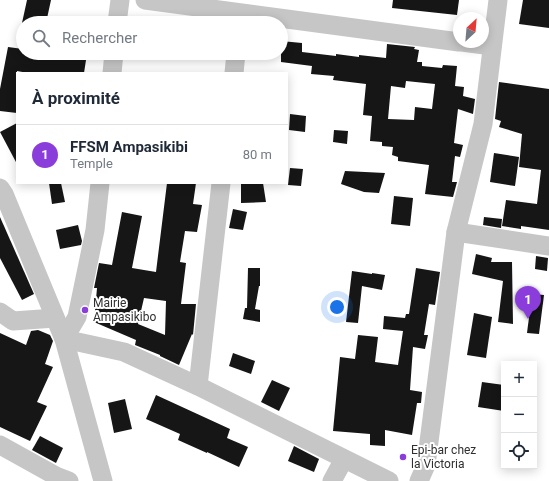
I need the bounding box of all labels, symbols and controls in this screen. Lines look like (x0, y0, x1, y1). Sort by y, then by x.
north arrow (453, 12, 489, 48)
search box (16, 16, 288, 60)
icon: search (30, 27, 52, 49)
text: Rechercher (62, 29, 137, 47)
text: À proximité (32, 88, 120, 108)
text: FFSM Ampasikibi (70, 138, 188, 156)
text: 1 (41, 147, 49, 162)
text: 80 m (243, 147, 272, 162)
text: Temple (70, 156, 113, 171)
pin: 1 (515, 286, 541, 319)
place label: Mairie Ampasikibo (93, 296, 156, 324)
your location (327, 297, 347, 317)
marker: Mairie Ampasikibo (80, 305, 90, 315)
map controls (501, 361, 537, 469)
button: + (501, 361, 537, 397)
button: − (501, 397, 537, 433)
button: locate (501, 433, 537, 469)
place label: Epi-bar chez la Victoria (411, 443, 476, 471)
marker: Epi-bar chez la Victoria (398, 452, 408, 462)

